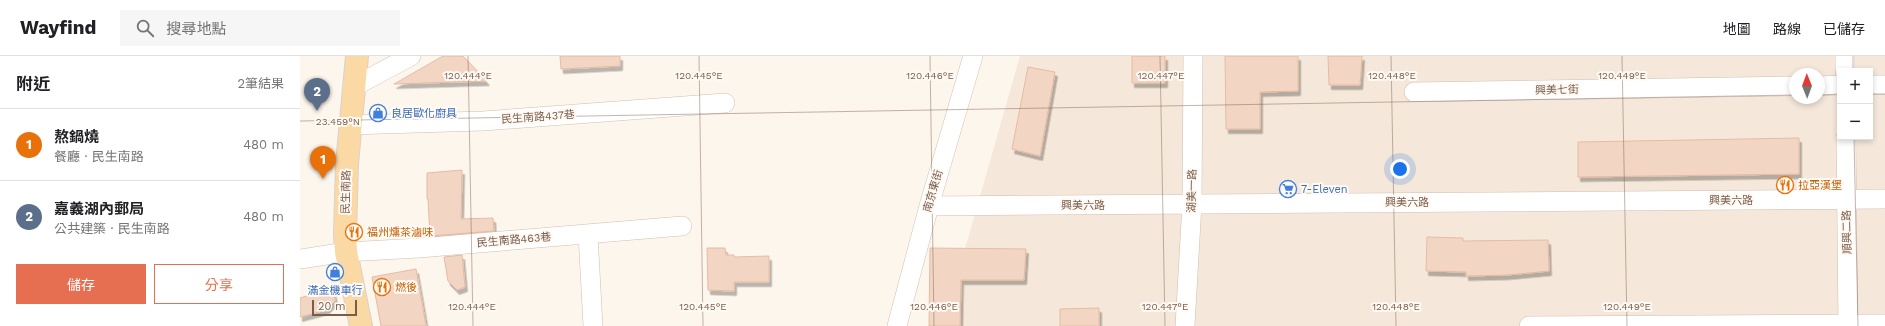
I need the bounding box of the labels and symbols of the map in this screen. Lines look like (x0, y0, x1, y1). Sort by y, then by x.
north arrow (1789, 68, 1825, 104)
text: 120.444°E (444, 70, 492, 81)
text: 120.445°E (675, 70, 723, 81)
text: 120.446°E (906, 70, 954, 81)
text: 120.447°E (1138, 70, 1184, 81)
text: 120.448°E (1368, 70, 1416, 81)
text: 120.449°E (1598, 70, 1646, 81)
pin: 2 (304, 78, 330, 111)
street label: 興美七街 (1535, 83, 1579, 97)
shop icon: 良居歐化廚具 (368, 103, 388, 123)
place label: 良居歐化廚具 (391, 107, 457, 120)
street label: 民生南路437巷 (501, 108, 575, 126)
text: 23.459°N (316, 116, 360, 127)
pin: 1 (310, 146, 336, 179)
your location (1390, 159, 1410, 179)
street label: 南京東街 (921, 168, 945, 214)
street label: 湖美一路 (1185, 169, 1199, 213)
street label: 民生南路 (339, 170, 353, 214)
restaurant icon: 拉亞漢堡 (1775, 175, 1795, 195)
supermarket icon: 7-Eleven (1278, 179, 1298, 199)
place label: 拉亞漢堡 (1798, 179, 1842, 192)
place label: 7-Eleven (1301, 183, 1348, 196)
street label: 興美六路 (1709, 194, 1753, 207)
street label: 興美六路 (1385, 196, 1429, 209)
street label: 興美六路 (1061, 199, 1105, 212)
street label: 順興二路 (1840, 210, 1854, 254)
restaurant icon: 福州燻茶滷味 (344, 222, 364, 242)
place label: 福州燻茶滷味 (367, 226, 433, 239)
street label: 民生南路463巷 (476, 230, 552, 250)
shop icon: 滿金機車行 (325, 262, 345, 282)
restaurant icon: 燃後 (372, 277, 392, 297)
place label: 燃後 (395, 281, 417, 294)
place label: 滿金機車行 (308, 284, 363, 297)
scale bar (312, 298, 357, 317)
text: 120.444°E (448, 301, 496, 312)
text: 120.445°E (679, 301, 727, 312)
text: 120.446°E (910, 301, 958, 312)
text: 120.447°E (1142, 301, 1188, 312)
text: 120.448°E (1372, 301, 1420, 312)
text: 120.449°E (1603, 301, 1651, 312)

